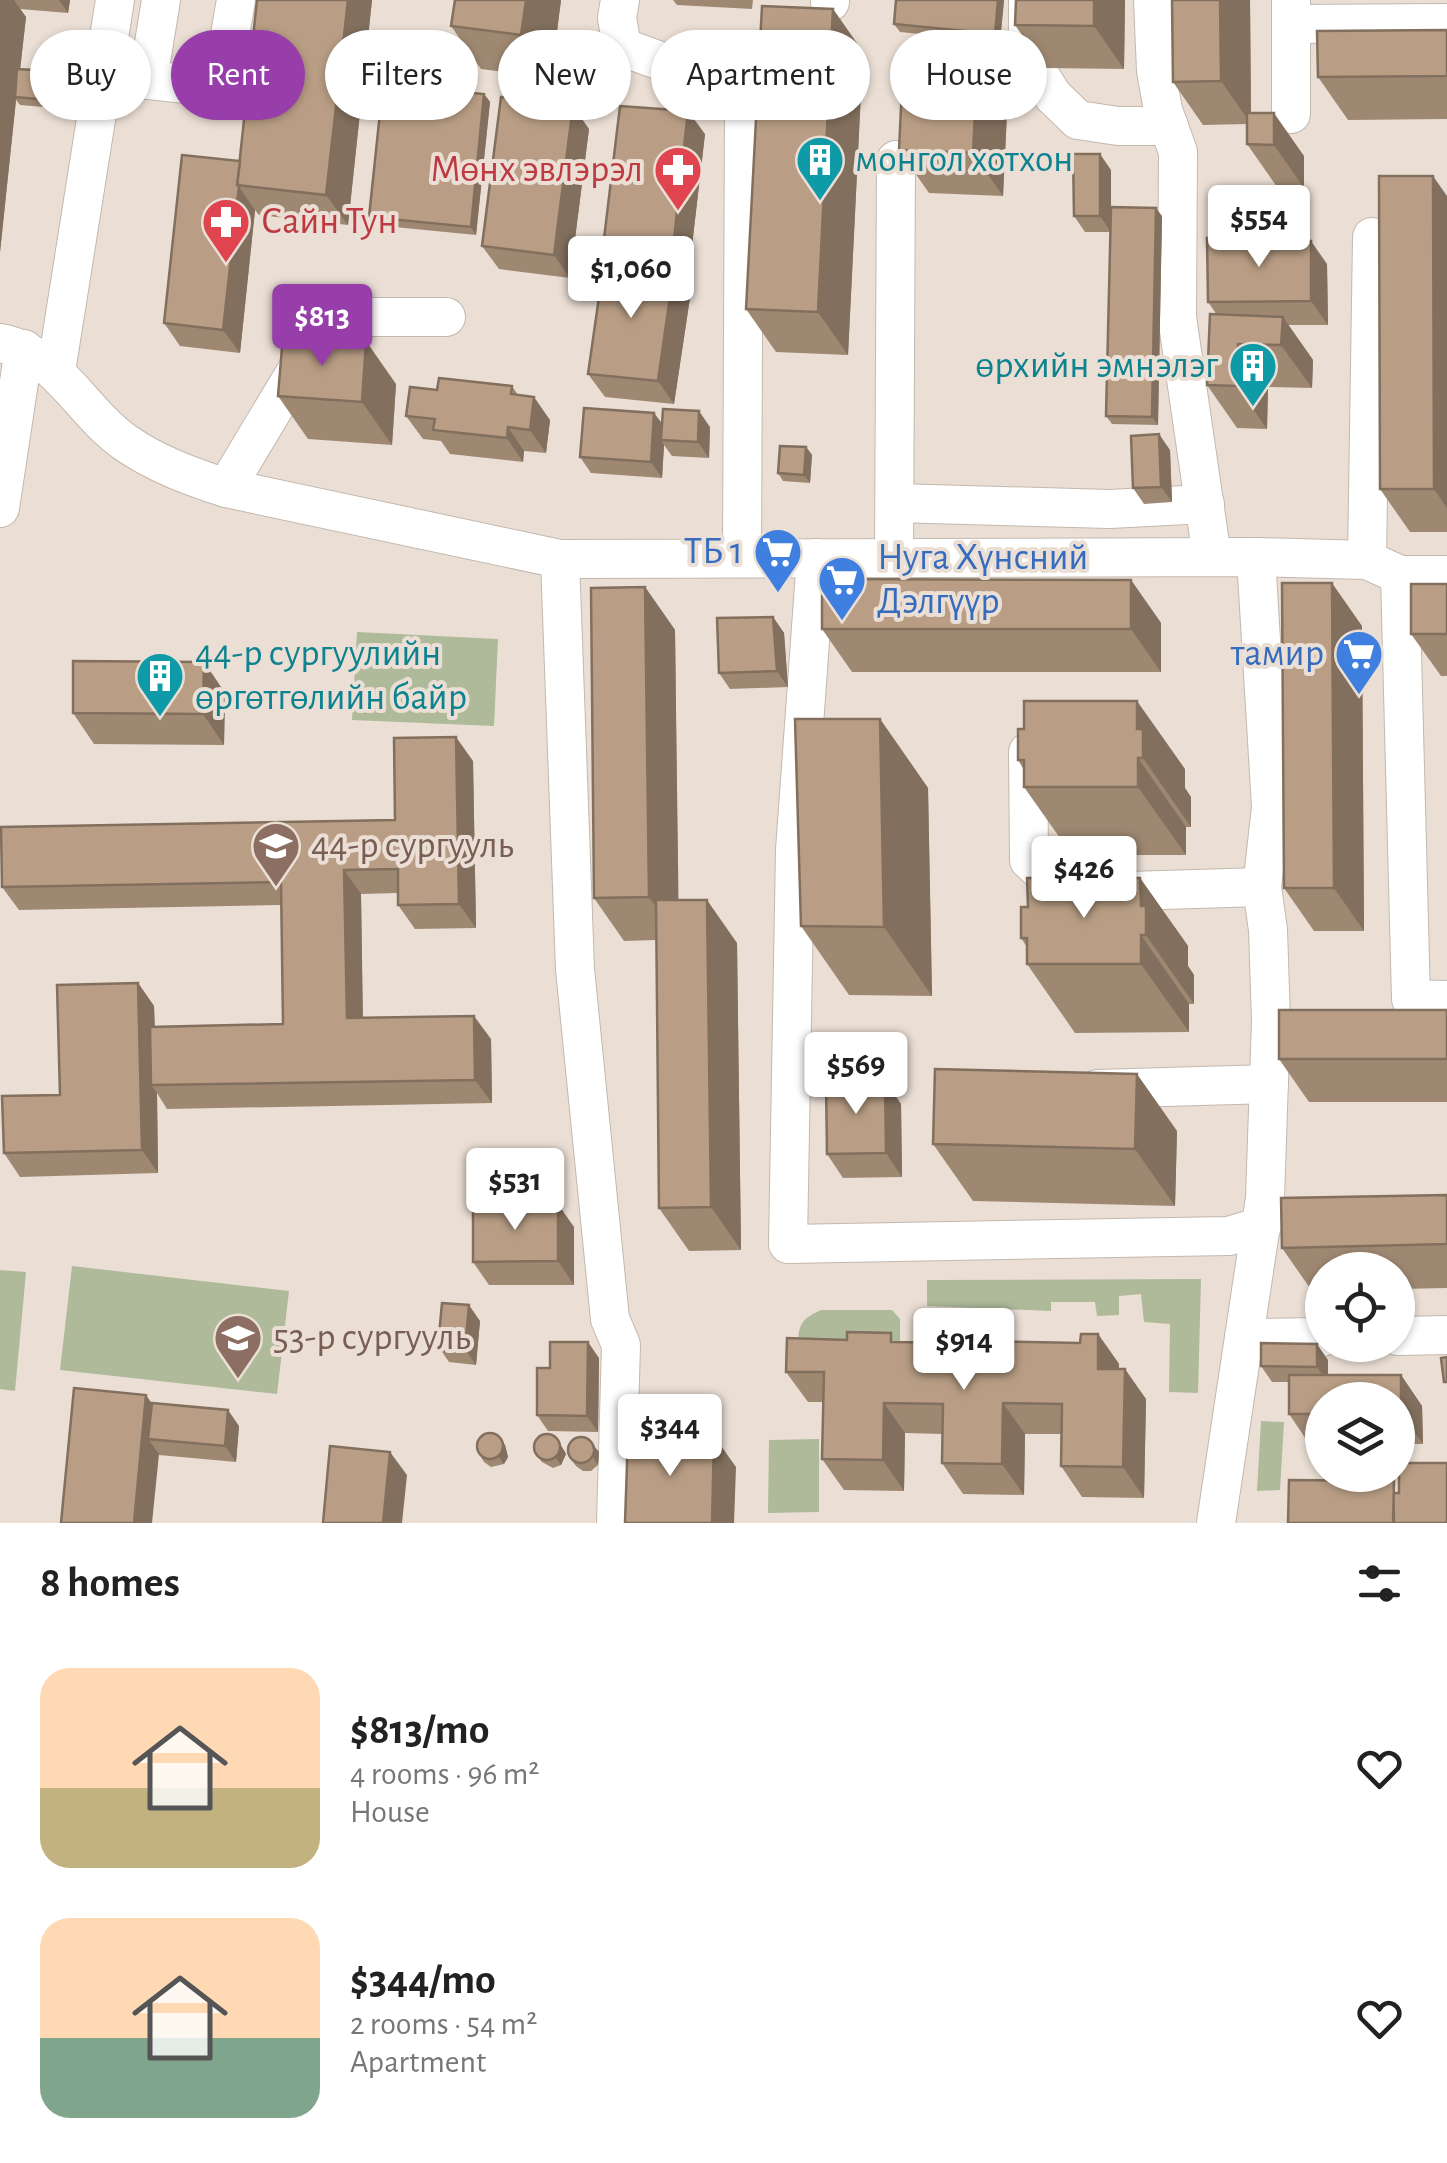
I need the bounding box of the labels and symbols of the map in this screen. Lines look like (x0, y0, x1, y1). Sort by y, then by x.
building icon: монгол хотхон (794, 134, 846, 202)
place label: монгол хотхон (855, 141, 1073, 179)
pharmacy icon: Мөнх эвлэрэл (652, 144, 704, 212)
place label: Мөнх эвлэрэл (430, 151, 643, 189)
pin: $554 (1200, 185, 1318, 270)
pharmacy icon: Сайн Тун (200, 196, 252, 264)
place label: Сайн Тун (261, 203, 398, 241)
pin: $1,060 (550, 236, 712, 321)
pin: $813 (263, 284, 381, 369)
building icon: өрхийн эмнэлэг (1227, 340, 1279, 408)
place label: өрхийн эмнэлэг (975, 347, 1219, 385)
supermarket icon: ТБ 1 (752, 526, 804, 594)
place label: ТБ 1 (684, 533, 743, 571)
place label: Нуга Хүнсний Дэлгүүр (877, 539, 1089, 621)
supermarket icon: Нуга Хүнсний Дэлгүүр (816, 554, 868, 622)
supermarket icon: тамир (1333, 628, 1385, 696)
place label: 44-р сургуулийн өргөтгөлийн байр (195, 635, 467, 717)
place label: тамир (1230, 635, 1324, 673)
building icon: 44-р сургуулийн өргөтгөлийн байр (134, 650, 186, 718)
school or university icon: 44-р сургууль (250, 820, 302, 888)
place label: 44-р сургууль (311, 827, 514, 865)
pin: $426 (1025, 836, 1143, 921)
pin: $569 (797, 1032, 915, 1117)
pin: $531 (456, 1148, 574, 1233)
pin: $914 (905, 1308, 1023, 1393)
school or university icon: 53-р сургууль (212, 1312, 264, 1380)
place label: 53-р сургууль (273, 1319, 471, 1357)
pin: $344 (611, 1394, 729, 1479)

